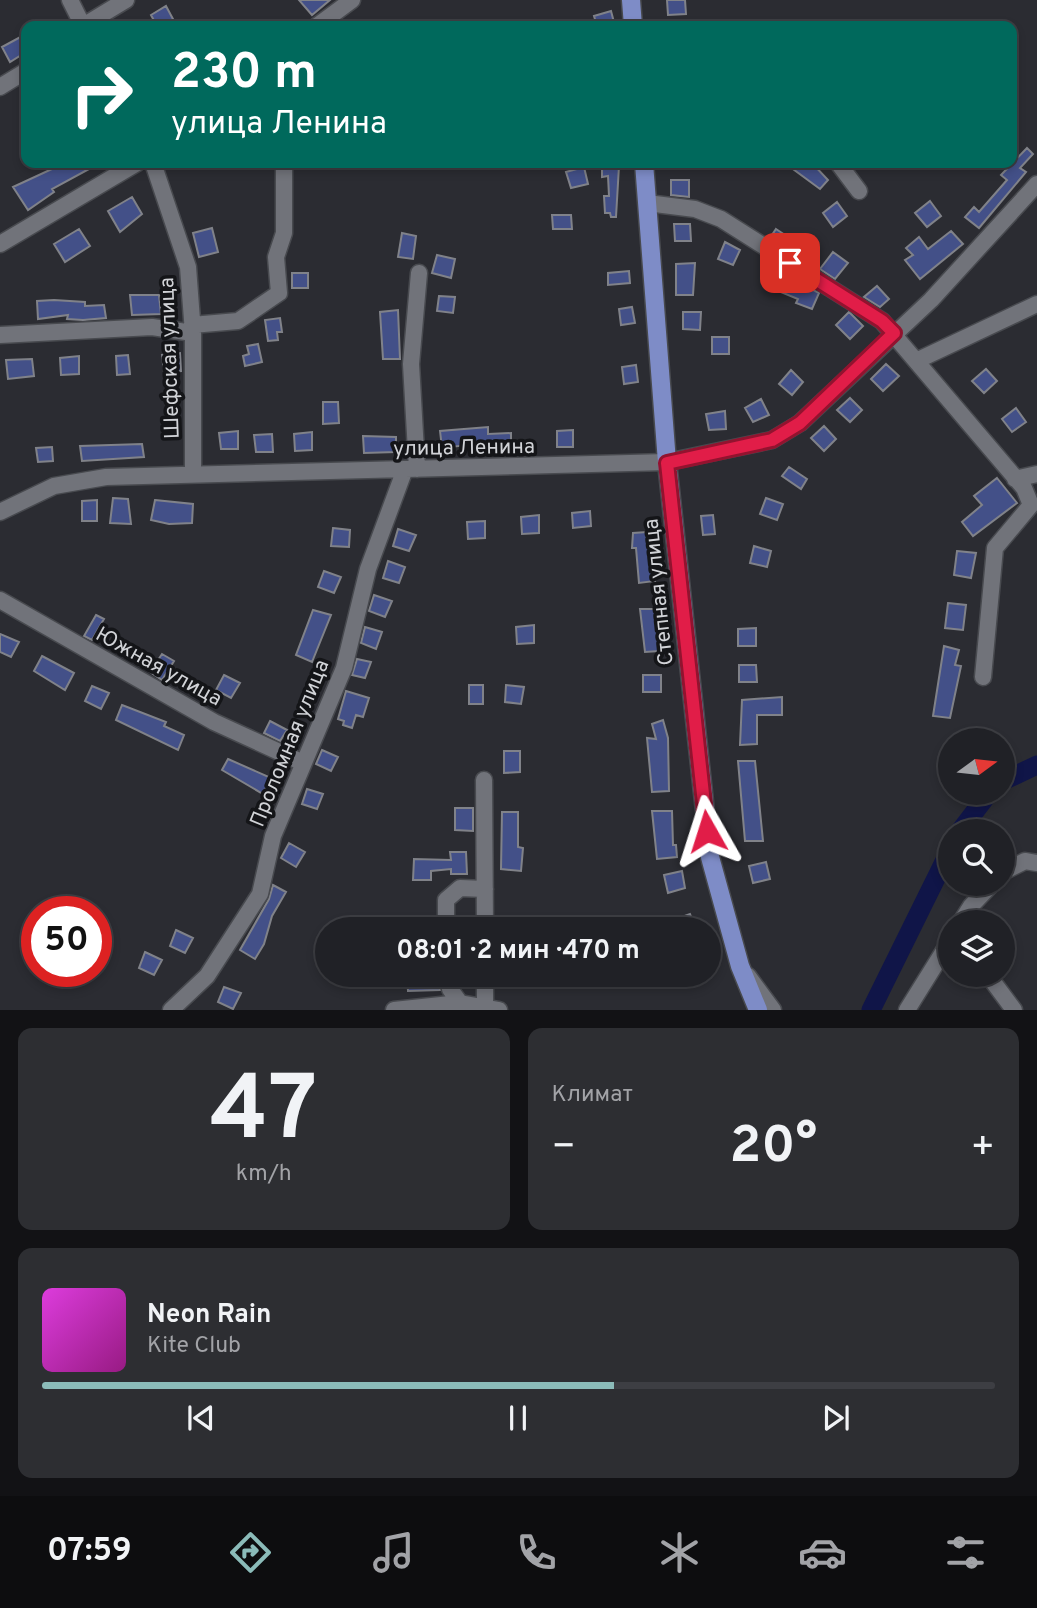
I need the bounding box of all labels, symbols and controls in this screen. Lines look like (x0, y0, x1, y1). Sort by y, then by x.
text: 230 m (171, 44, 317, 106)
icon: right (56, 49, 147, 140)
text: улица Ленина (171, 105, 387, 145)
pin (760, 233, 820, 293)
icon: arrive (771, 244, 809, 282)
street label: Шефская улица (154, 277, 187, 439)
street label: улица Ленина (393, 434, 535, 463)
street label: Степная улица (638, 517, 681, 667)
street label: Южная улица (90, 621, 226, 713)
street label: Проломная улица (245, 656, 336, 831)
north arrow (938, 728, 1015, 805)
map controls (938, 728, 1015, 987)
position arrow (670, 794, 744, 868)
button: search (938, 819, 1015, 896)
speed limit sign: 50 (21, 896, 112, 987)
button: layers (938, 910, 1015, 987)
text: 08:01 · 2 мин · 470 m (396, 935, 640, 968)
text: 47 (210, 1057, 317, 1172)
text: Климат (552, 1081, 633, 1110)
text: 20° (729, 1115, 817, 1181)
text: − (552, 1124, 576, 1173)
text: + (970, 1124, 995, 1173)
text: km/h (236, 1160, 292, 1189)
text: Neon Rain (147, 1299, 272, 1332)
text: Kite Club (147, 1332, 241, 1361)
icon: previous (182, 1399, 220, 1437)
icon: pause (499, 1399, 537, 1437)
icon: next (817, 1399, 855, 1437)
icon: directions (226, 1528, 275, 1577)
icon: music (369, 1528, 418, 1577)
icon: phone (512, 1528, 561, 1577)
icon: climate (655, 1528, 704, 1577)
icon: car (798, 1528, 847, 1577)
icon: filters (941, 1528, 990, 1577)
text: 07:59 (47, 1532, 132, 1572)

